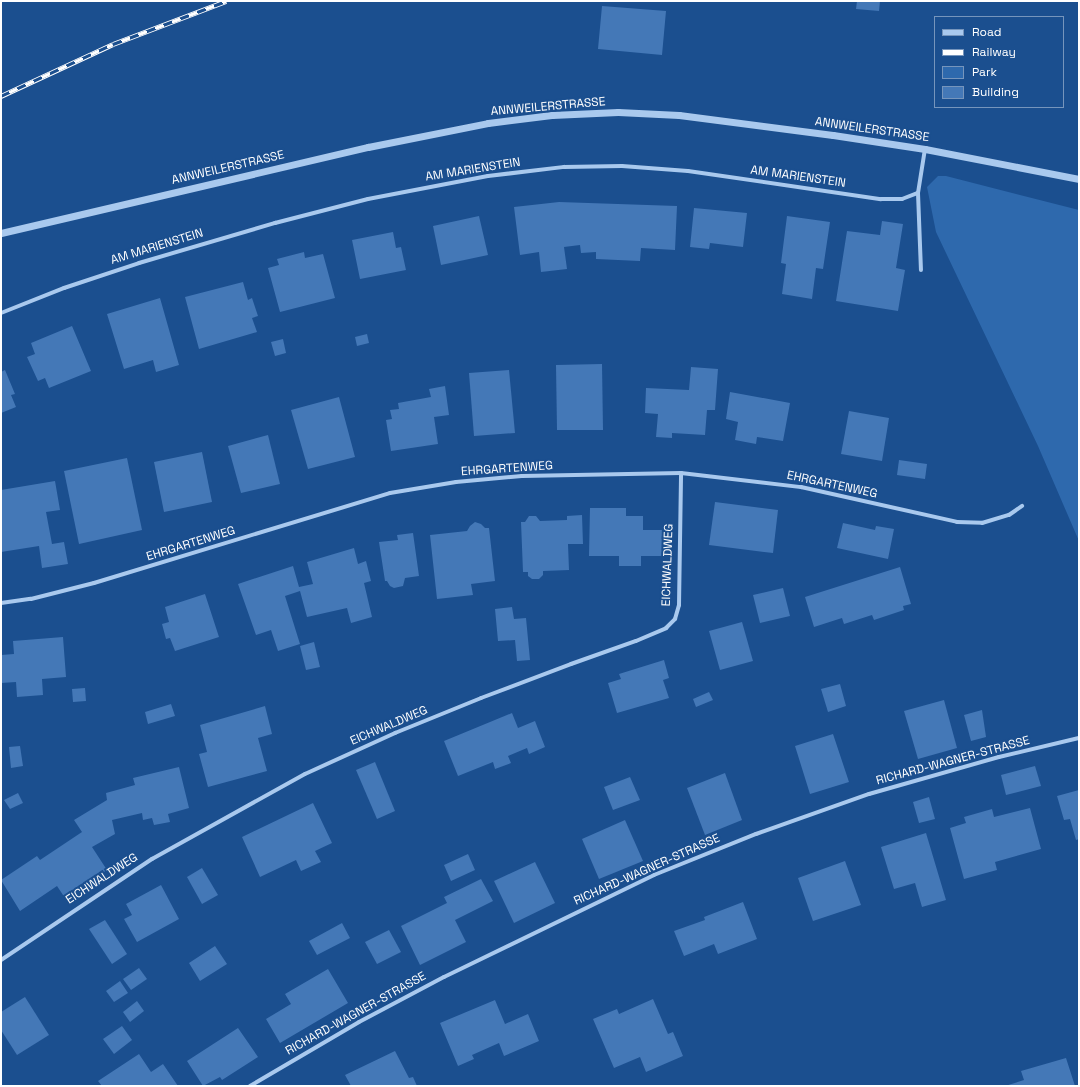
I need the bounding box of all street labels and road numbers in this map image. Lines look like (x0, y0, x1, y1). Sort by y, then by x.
street label: ANNWEILERSTRASSE (490, 95, 606, 119)
street label: ANNWEILERSTRASSE (814, 115, 930, 145)
street label: ANNWEILERSTRASSE (170, 148, 286, 188)
street label: AM MARIENSTEIN (425, 155, 521, 185)
street label: AM MARIENSTEIN (750, 163, 846, 191)
street label: AM MARIENSTEIN (109, 226, 205, 268)
street label: EHRGARTENWEG (461, 459, 553, 479)
street label: EHRGARTENWEG (785, 468, 879, 502)
street label: EICHWALDWEG (659, 523, 677, 607)
street label: EHRGARTENWEG (145, 524, 237, 564)
street label: EICHWALDWEG (348, 703, 430, 749)
street label: RICHARD-WAGNER-STRASSE (875, 734, 1031, 788)
street label: RICHARD-WAGNER-STRASSE (572, 831, 722, 909)
street label: EICHWALDWEG (63, 850, 141, 908)
street label: RICHARD-WAGNER-STRASSE (283, 969, 429, 1059)

